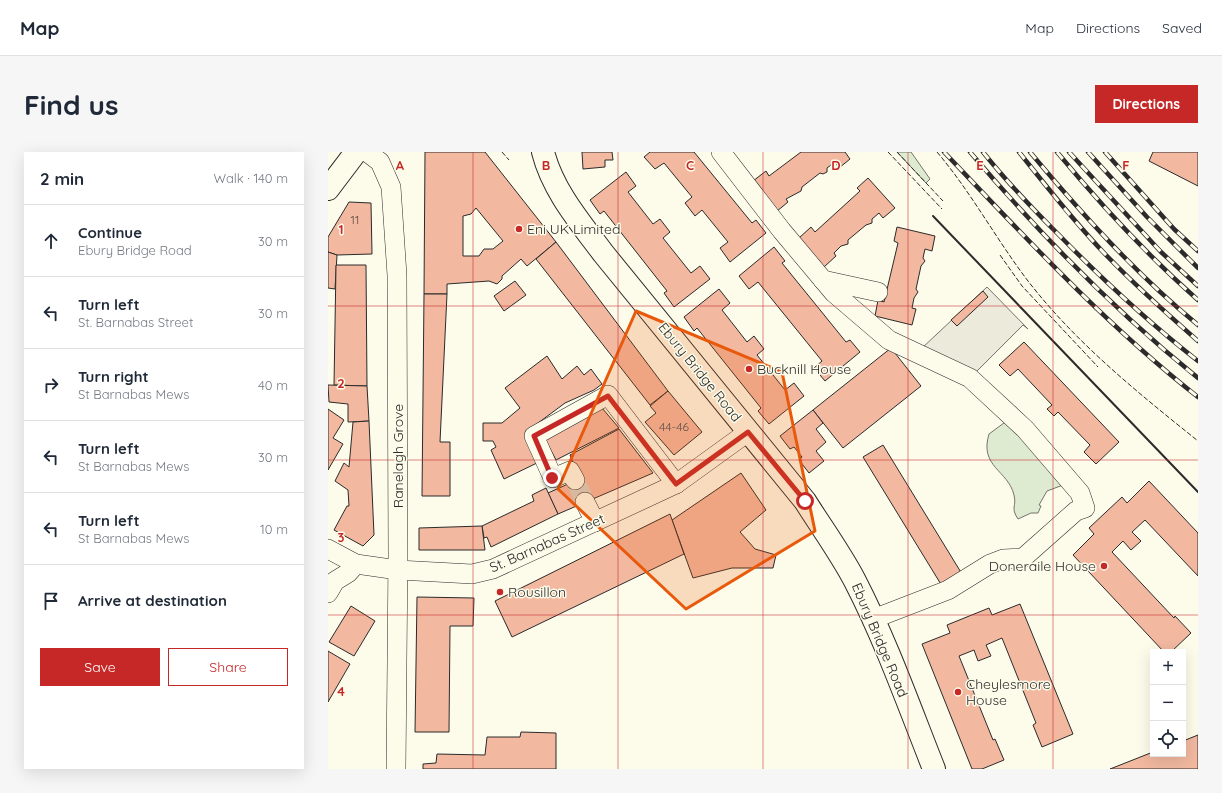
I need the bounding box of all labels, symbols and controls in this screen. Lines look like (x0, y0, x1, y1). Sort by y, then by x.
text: Map (20, 16, 59, 40)
text: Map (1025, 19, 1054, 37)
text: Directions (1076, 19, 1140, 37)
text: Saved (1162, 19, 1202, 37)
button: Directions (1095, 85, 1198, 123)
text: Find us (24, 87, 118, 122)
text: A (396, 157, 405, 173)
text: B (542, 157, 550, 173)
text: C (686, 157, 694, 173)
text: D (831, 157, 841, 173)
text: E (976, 157, 984, 173)
text: F (1122, 157, 1130, 173)
text: 2 min (40, 168, 84, 189)
text: Walk · 140 m (213, 170, 288, 186)
house number: 11 (351, 212, 359, 227)
place label: Eni UK Limited (527, 220, 620, 238)
text: 1 (338, 221, 344, 237)
text: Continue (78, 223, 142, 242)
marker: Eni UK Limited (514, 224, 524, 234)
icon: ahead (40, 230, 62, 252)
text: 30 m (258, 233, 288, 249)
text: Ebury Bridge Road (78, 242, 192, 258)
text: Turn left (78, 295, 140, 314)
icon: left (40, 302, 62, 324)
text: 30 m (258, 305, 288, 321)
text: St. Barnabas Street (78, 314, 193, 330)
street label: Ebury Bridge Road (654, 319, 746, 425)
place label: Bucknill House (757, 360, 851, 378)
marker: Bucknill House (744, 364, 754, 374)
text: Turn right (78, 367, 149, 386)
icon: right (40, 374, 62, 396)
text: 2 (337, 375, 345, 391)
text: 40 m (258, 377, 288, 393)
text: St Barnabas Mews (78, 386, 189, 402)
street label: Ranelagh Grove (389, 404, 407, 508)
house number: 44-46 (659, 419, 690, 434)
text: Turn left (78, 439, 140, 458)
icon: left (40, 446, 62, 468)
text: 30 m (258, 449, 288, 465)
text: St Barnabas Mews (78, 458, 189, 474)
route end (543, 469, 561, 487)
route start (796, 492, 814, 510)
street label: St. Barnabas Street (487, 509, 608, 576)
text: Turn left (78, 511, 140, 530)
icon: left (40, 518, 62, 540)
text: 10 m (260, 521, 288, 537)
text: 3 (338, 529, 345, 545)
text: St Barnabas Mews (78, 530, 189, 546)
place label: Doneraile House (989, 557, 1096, 575)
marker: Doneraile House (1099, 561, 1109, 571)
street label: Ebury Bridge Road (848, 580, 912, 700)
place label: Rousillon (508, 583, 566, 601)
marker: Rousillon (495, 587, 505, 597)
icon: arrive (40, 590, 62, 612)
text: Arrive at destination (78, 591, 227, 610)
button: Save (40, 648, 160, 686)
button: Share (168, 648, 288, 686)
map controls (1150, 649, 1186, 757)
button: + (1150, 649, 1186, 685)
place label: Cheylesmore House (966, 675, 1051, 709)
text: 4 (337, 683, 345, 699)
button: − (1150, 685, 1186, 721)
marker: Cheylesmore House (953, 687, 963, 697)
button: locate (1150, 721, 1186, 757)

